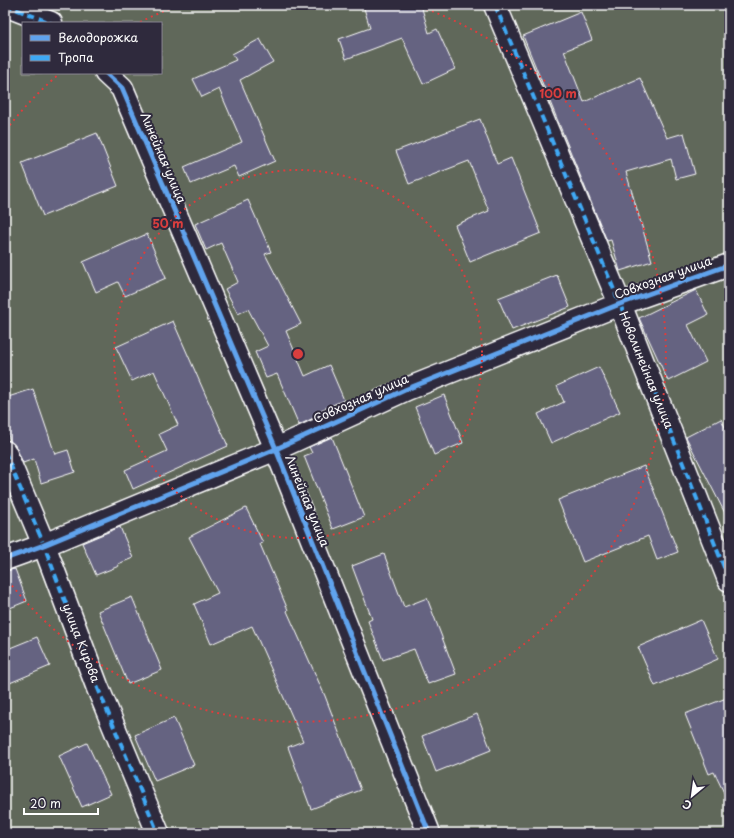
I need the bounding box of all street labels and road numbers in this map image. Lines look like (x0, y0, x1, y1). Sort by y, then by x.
street label: Линейная улица (137, 109, 191, 206)
street label: Совхозная улица (611, 251, 714, 303)
street label: Новолинейная улица (615, 308, 679, 431)
street label: Совхозная улица (310, 369, 411, 427)
street label: Линейная улица (281, 452, 335, 550)
street label: улица Кирова (59, 600, 105, 685)

